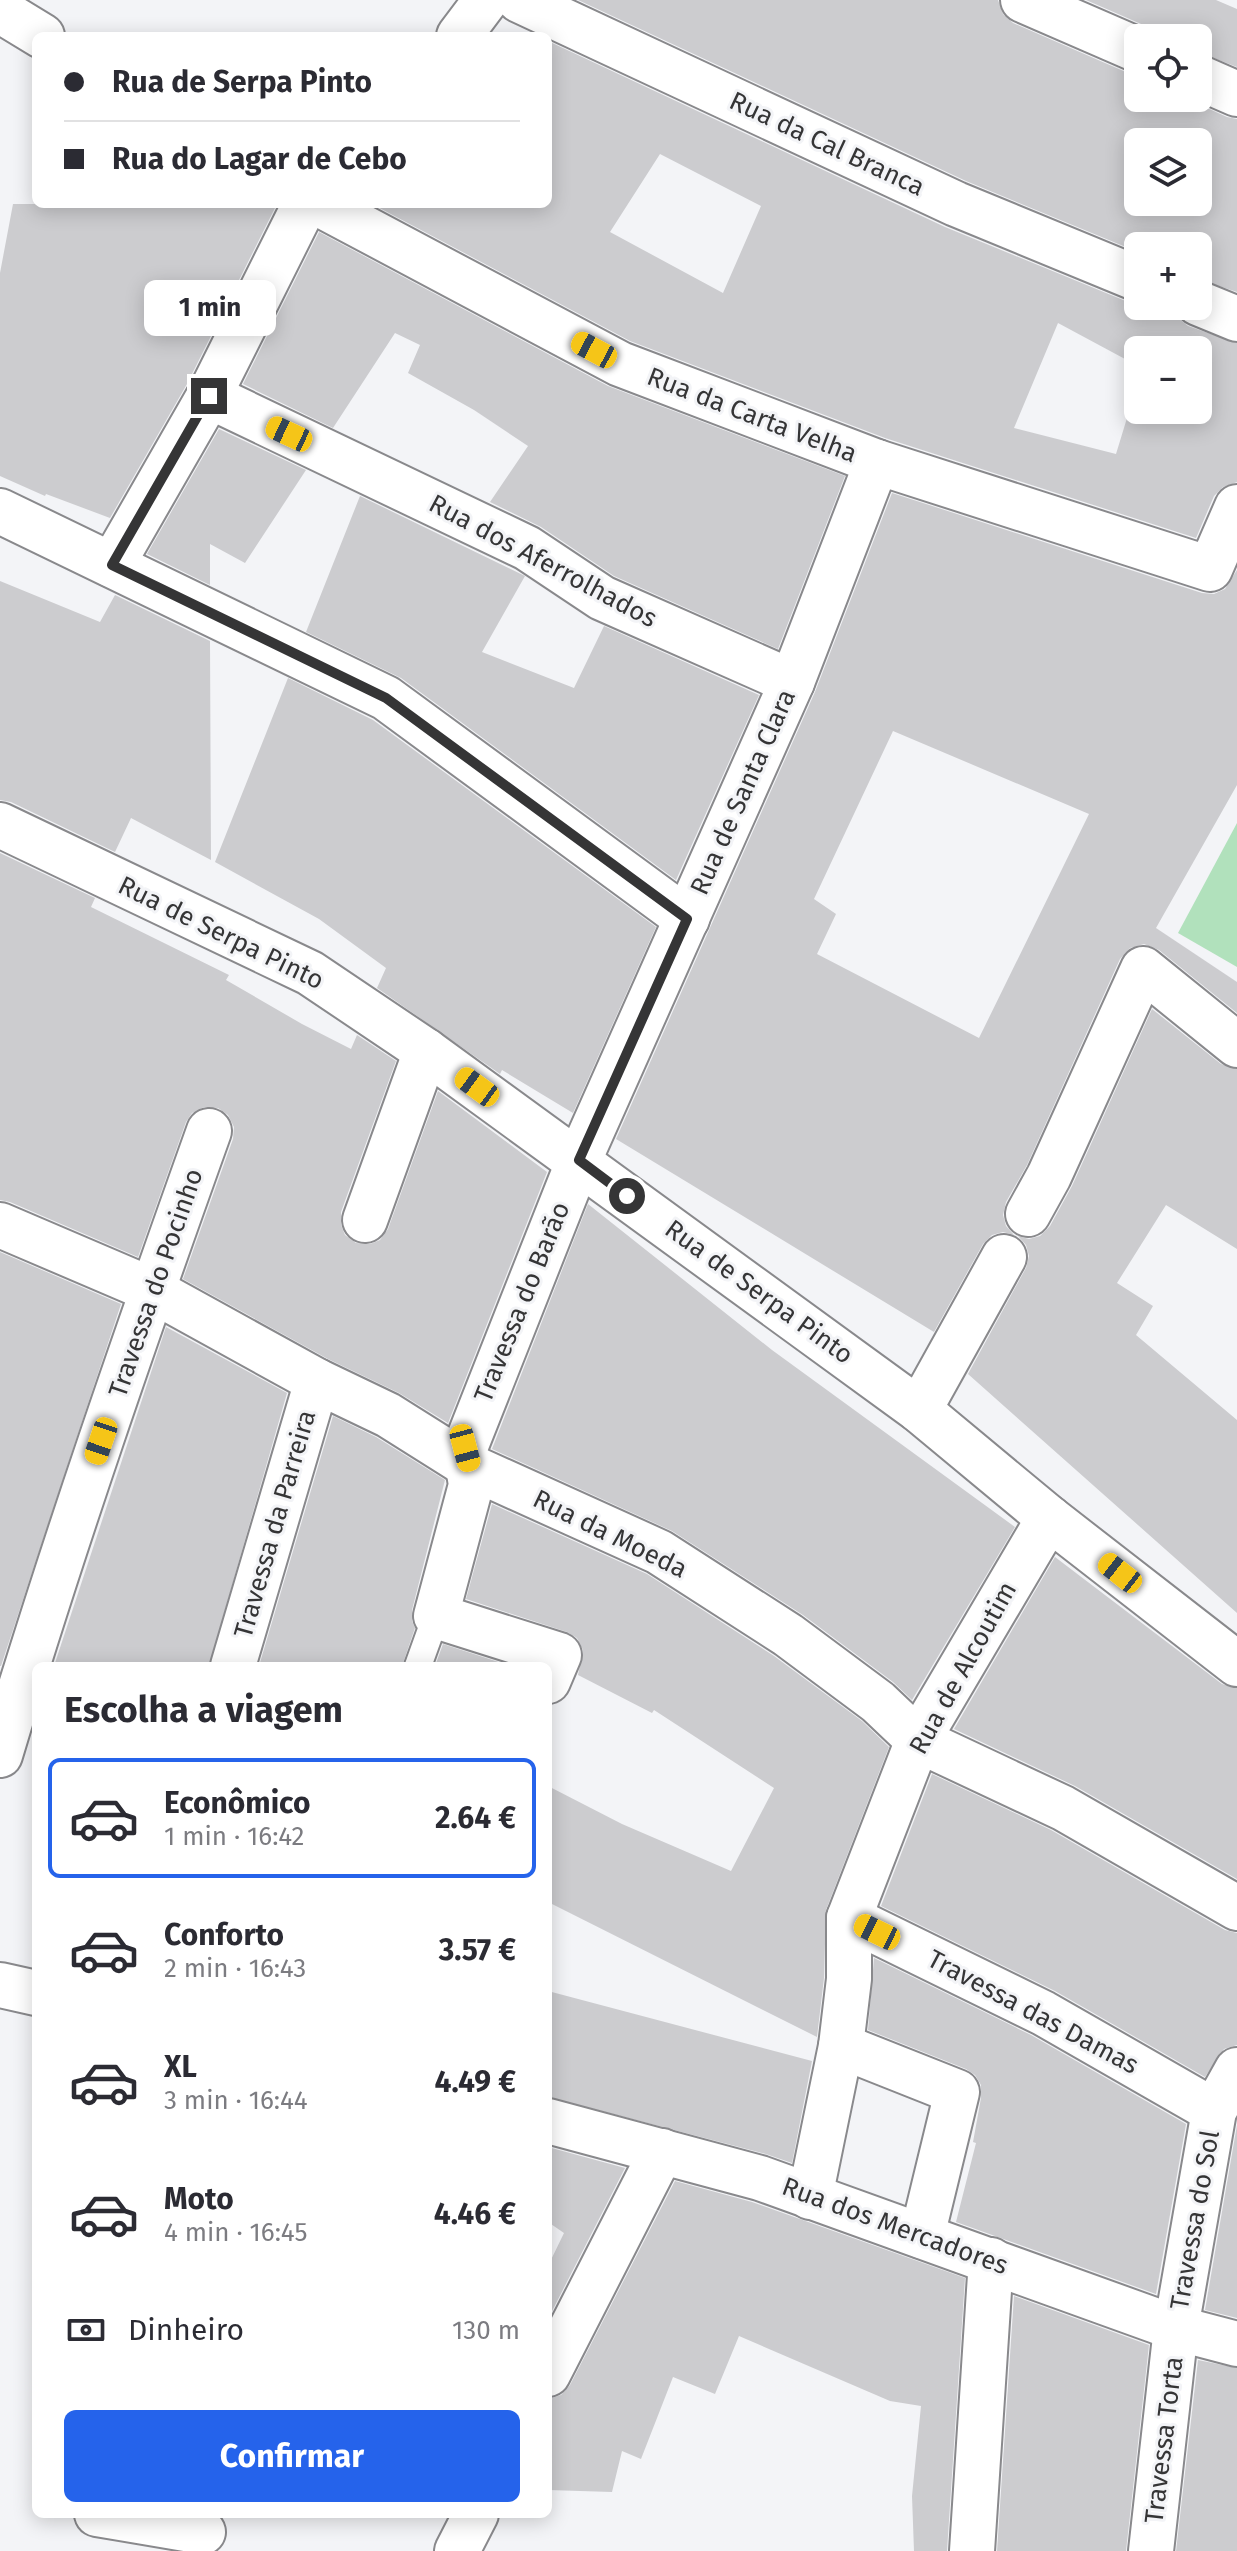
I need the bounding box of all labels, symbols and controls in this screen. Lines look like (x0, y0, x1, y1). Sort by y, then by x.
map controls (1124, 24, 1212, 424)
button: locate (1124, 24, 1212, 112)
text: Rua de Serpa Pinto (112, 64, 372, 100)
street label: Rua da Cal Branca (724, 85, 930, 203)
button: layers (1124, 128, 1212, 216)
text: Rua do Lagar de Cebo (112, 141, 407, 177)
button: + (1124, 232, 1212, 320)
callout: 1 min (143, 280, 275, 336)
text: 1 min (179, 292, 241, 323)
car (567, 328, 621, 372)
button: − (1124, 336, 1212, 424)
street label: Rua da Carta Velha (643, 361, 861, 469)
route end (191, 378, 227, 414)
car (262, 413, 316, 455)
street label: Rua dos Aferrolhados (424, 488, 662, 634)
street label: Rua de Santa Clara (684, 685, 802, 899)
street label: Rua de Serpa Pinto (113, 870, 329, 996)
car (451, 1063, 503, 1111)
street label: Travessa do Pocinho (102, 1165, 210, 1401)
route start (609, 1178, 645, 1214)
street label: Travessa do Barão (468, 1197, 576, 1407)
street label: Rua de Serpa Pinto (659, 1213, 859, 1371)
street label: Travessa da Parreira (228, 1406, 322, 1642)
car (82, 1414, 120, 1468)
car (447, 1422, 483, 1474)
street label: Rua da Moeda (528, 1483, 692, 1585)
car (1094, 1549, 1146, 1597)
street label: Rua de Alcoutim (903, 1576, 1023, 1760)
text: Escolha a viagem (64, 1688, 343, 1732)
icon: car (68, 1782, 140, 1854)
text: Econômico (164, 1785, 310, 1821)
text: 2.64 € (435, 1800, 516, 1836)
text: 1 min · 16:42 (164, 1821, 304, 1852)
car (850, 1911, 904, 1953)
icon: car (68, 1914, 140, 1986)
text: Conforto (164, 1917, 284, 1953)
text: 3.57 € (439, 1932, 516, 1968)
street label: Travessa das Damas (922, 1943, 1144, 2081)
text: 2 min · 16:43 (164, 1953, 306, 1984)
icon: car (68, 2046, 140, 2118)
text: XL (164, 2049, 197, 2085)
text: 4.49 € (435, 2064, 516, 2100)
text: 3 min · 16:44 (164, 2085, 308, 2116)
street label: Travessa do Sol (1164, 2127, 1226, 2312)
street label: Rua dos Mercadores (778, 2171, 1012, 2281)
icon: car (68, 2178, 140, 2250)
text: Moto (164, 2181, 234, 2217)
text: 4.46 € (434, 2196, 516, 2232)
text: 4 min · 16:45 (164, 2217, 307, 2248)
icon: cash (64, 2308, 108, 2352)
text: Dinheiro (128, 2312, 244, 2348)
text: 130 m (452, 2315, 520, 2346)
street label: Travessa Torta (1138, 2355, 1190, 2525)
button: Confirmar (64, 2410, 520, 2502)

